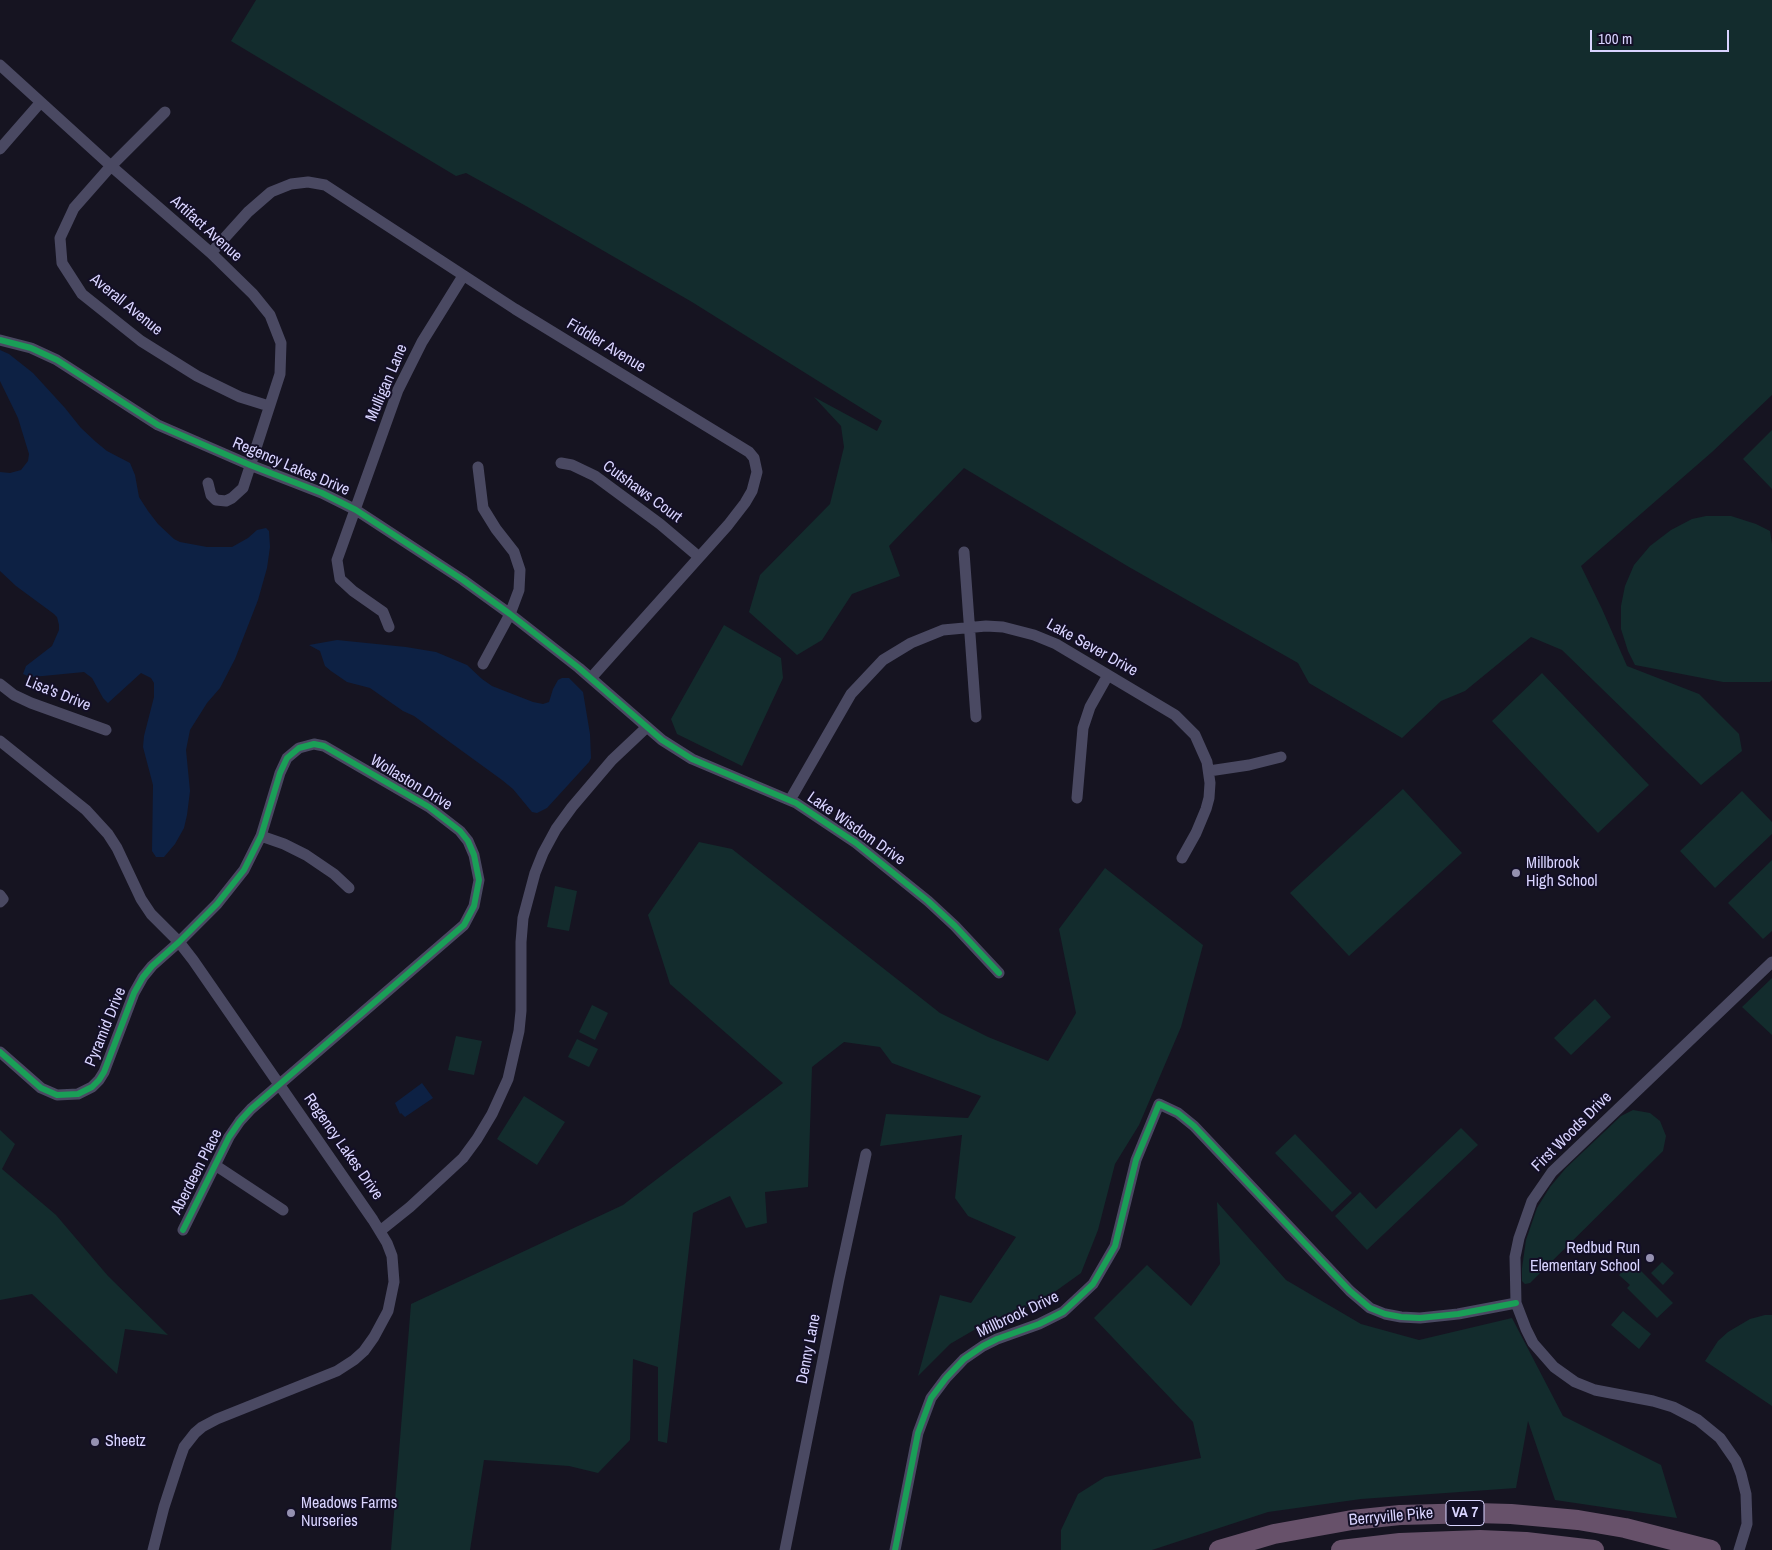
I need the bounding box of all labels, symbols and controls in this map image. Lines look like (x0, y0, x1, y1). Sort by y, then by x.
scale bar (1592, 20, 1731, 52)
text: 100 m (1598, 28, 1632, 49)
street label: Artifact Avenue (166, 192, 246, 266)
street label: Averall Avenue (86, 270, 166, 340)
street label: Fiddler Avenue (563, 315, 649, 377)
street label: Mulligan Lane (362, 341, 412, 425)
street label: Regency Lakes Drive (230, 434, 352, 500)
street label: Cutshaws Court (599, 457, 685, 527)
street label: Lake Sever Drive (1043, 615, 1141, 681)
street label: Lisa's Drive (22, 672, 94, 716)
street label: Wollaston Drive (366, 751, 456, 815)
street label: Lake Wisdom Drive (803, 788, 909, 870)
place label: Millbrook High School (1526, 854, 1597, 892)
marker: Millbrook High School (1510, 867, 1522, 879)
street label: Pyramid Drive (81, 985, 131, 1069)
street label: First Woods Drive (1528, 1088, 1616, 1176)
street label: Regency Lakes Drive (299, 1090, 387, 1204)
street label: Aberdeen Place (167, 1126, 227, 1218)
place label: Redbud Run Elementary School (1530, 1239, 1640, 1277)
marker: Redbud Run Elementary School (1644, 1252, 1656, 1264)
street label: Millbrook Drive (974, 1288, 1062, 1342)
street label: Denny Lane (793, 1312, 825, 1386)
place label: Sheetz (105, 1432, 146, 1452)
marker: Sheetz (89, 1436, 101, 1448)
place label: Meadows Farms Nurseries (301, 1494, 397, 1532)
road number: VA 7 (1446, 1500, 1484, 1526)
street label: Berryville Pike (1348, 1504, 1434, 1530)
marker: Meadows Farms Nurseries (285, 1507, 297, 1519)

